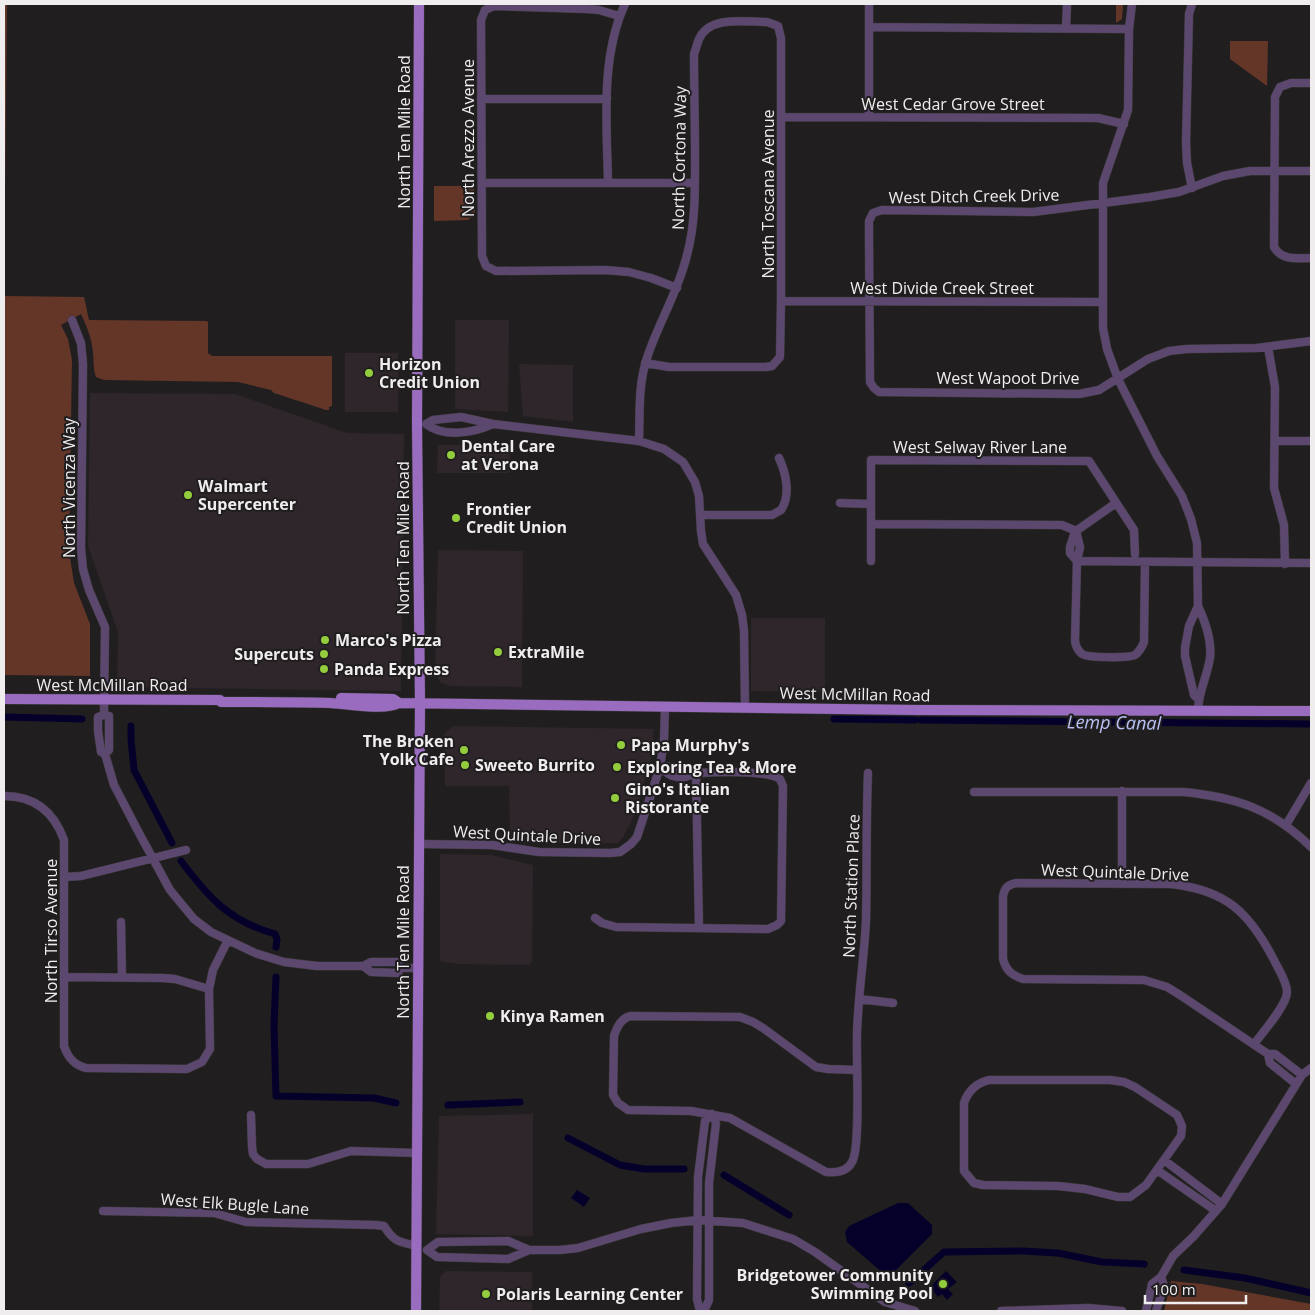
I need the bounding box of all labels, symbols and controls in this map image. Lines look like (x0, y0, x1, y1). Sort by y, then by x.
street label: North Ten Mile Road (393, 55, 415, 209)
street label: North Arezzo Avenue (457, 59, 479, 217)
street label: North Cortona Way (667, 85, 691, 230)
street label: West Cedar Grove Street (861, 93, 1045, 115)
street label: North Toscana Avenue (757, 109, 779, 279)
street label: West Ditch Creek Drive (889, 184, 1059, 208)
street label: West Divide Creek Street (850, 277, 1034, 299)
place label: Horizon Credit Union (379, 353, 480, 393)
marker: Horizon Credit Union (363, 367, 375, 379)
street label: West Wapoot Drive (937, 367, 1080, 389)
street label: North Vicenza Way (58, 417, 80, 558)
place label: Dental Care at Verona (461, 435, 555, 475)
street label: West Selway River Lane (893, 436, 1067, 458)
marker: Dental Care at Verona (445, 449, 457, 461)
street label: North Ten Mile Road (392, 461, 414, 615)
place label: Walmart Supercenter (198, 475, 296, 515)
marker: Walmart Supercenter (182, 489, 194, 501)
place label: Frontier Credit Union (466, 498, 567, 538)
marker: Frontier Credit Union (450, 512, 462, 524)
place label: Marco's Pizza (335, 629, 442, 651)
marker: Marco's Pizza (319, 634, 331, 646)
place label: ExtraMile (508, 641, 584, 663)
place label: Supercuts (234, 643, 314, 665)
marker: ExtraMile (492, 646, 504, 658)
marker: Supercuts (318, 648, 330, 660)
place label: Panda Express (334, 658, 449, 680)
marker: Panda Express (318, 663, 330, 675)
street label: West McMillan Road (37, 674, 187, 696)
street label: West McMillan Road (779, 682, 931, 706)
water label: Lemp Canal (1067, 709, 1162, 735)
place label: The Broken Yolk Cafe (363, 730, 454, 770)
place label: Papa Murphy's (631, 734, 750, 756)
marker: Papa Murphy's (615, 739, 627, 751)
marker: The Broken Yolk Cafe (458, 744, 470, 756)
place label: Sweeto Burrito (475, 754, 595, 776)
place label: Exploring Tea & More (627, 756, 796, 778)
marker: Sweeto Burrito (459, 759, 471, 771)
marker: Exploring Tea & More (611, 761, 623, 773)
place label: Gino's Italian Ristorante (625, 778, 730, 818)
marker: Gino's Italian Ristorante (609, 792, 621, 804)
street label: North Station Place (837, 814, 865, 958)
street label: West Quintale Drive (452, 820, 602, 850)
street label: West Quintale Drive (1041, 858, 1189, 886)
street label: North Tirso Avenue (40, 859, 62, 1003)
street label: North Ten Mile Road (392, 865, 414, 1019)
place label: Kinya Ramen (500, 1005, 605, 1027)
marker: Kinya Ramen (484, 1010, 496, 1022)
street label: West Elk Bugle Lane (160, 1188, 310, 1220)
place label: Bridgetower Community Swimming Pool (737, 1264, 934, 1304)
scale bar (1145, 1272, 1246, 1304)
marker: Bridgetower Community Swimming Pool (937, 1278, 949, 1290)
text: 100 m (1152, 1279, 1196, 1299)
place label: Polaris Learning Center (496, 1283, 683, 1305)
marker: Polaris Learning Center (480, 1288, 492, 1300)

